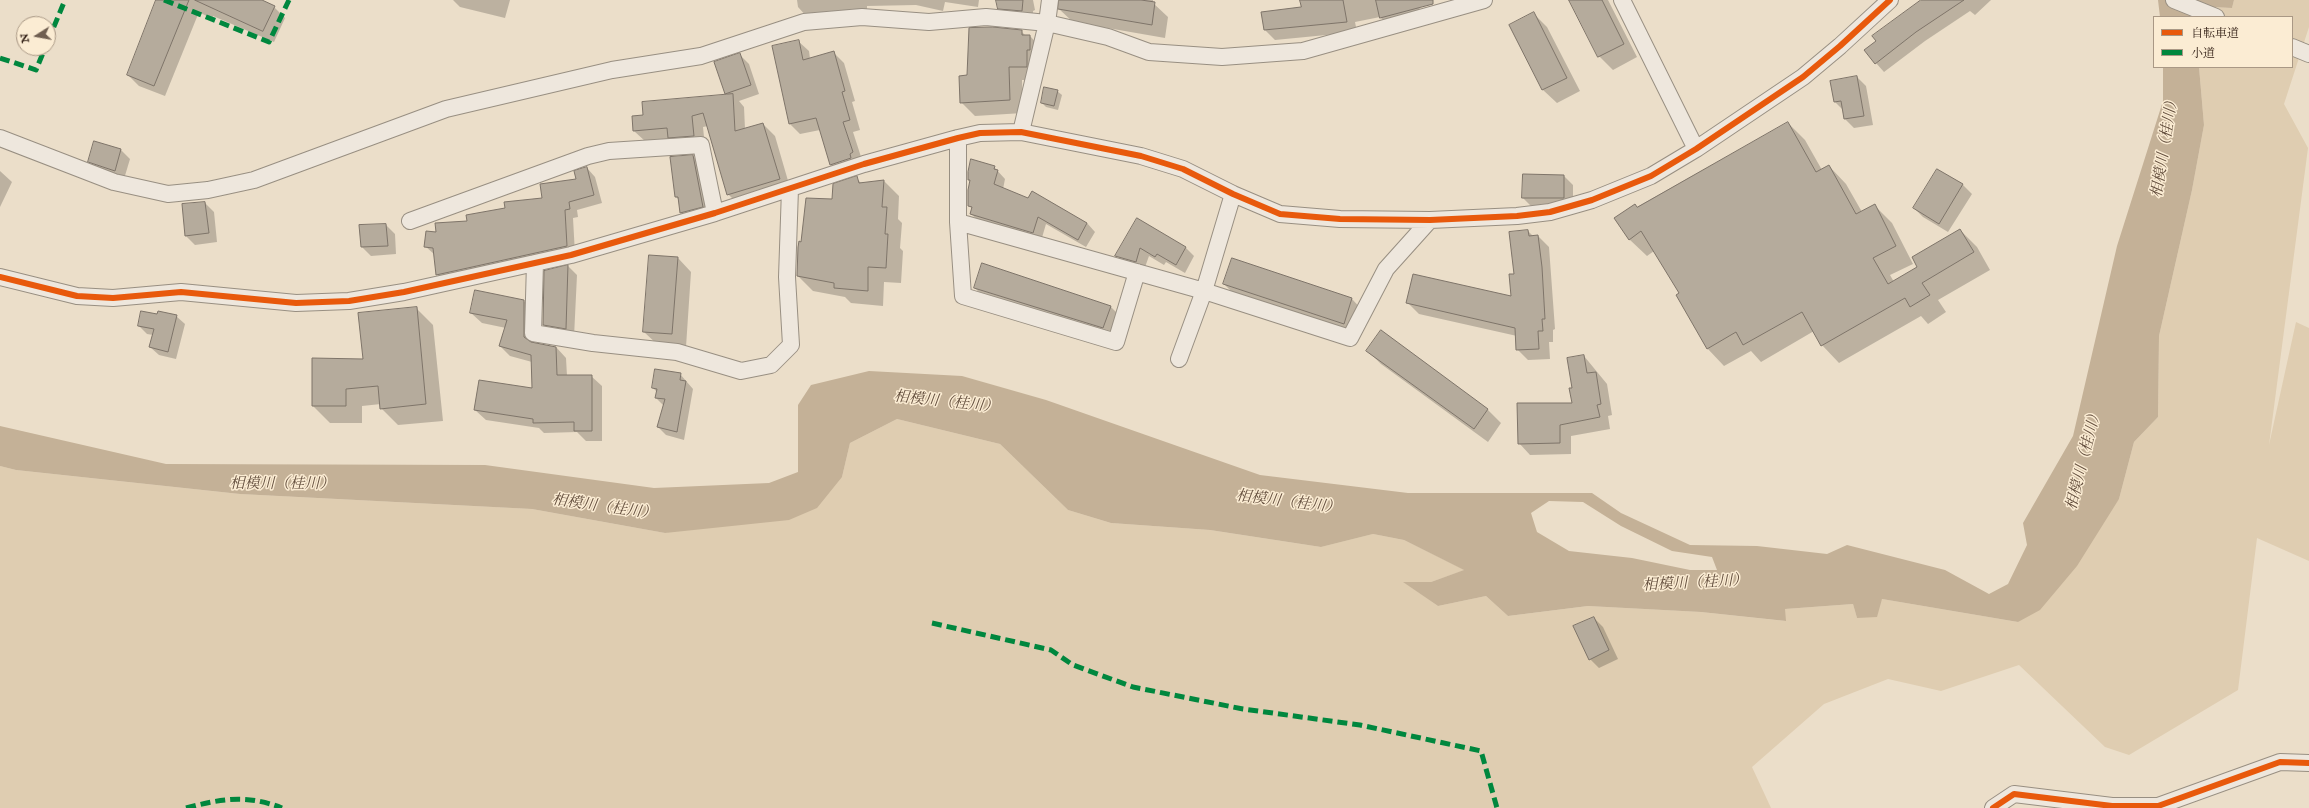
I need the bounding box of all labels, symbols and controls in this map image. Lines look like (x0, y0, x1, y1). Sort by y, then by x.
north arrow (16, 16, 56, 56)
legend (2153, 16, 2293, 68)
text: 自転車道 (2191, 26, 2239, 41)
text: N (17, 32, 33, 44)
text: 小道 (2191, 46, 2215, 61)
water label: 相模川（桂川） (2149, 93, 2183, 199)
water label: 相模川（桂川） (893, 389, 999, 417)
water label: 相模川（桂川） (2064, 406, 2106, 512)
water label: 相模川（桂川） (230, 476, 334, 494)
water label: 相模川（桂川） (1235, 488, 1341, 518)
water label: 相模川（桂川） (551, 492, 657, 524)
water label: 相模川（桂川） (1642, 572, 1748, 596)

